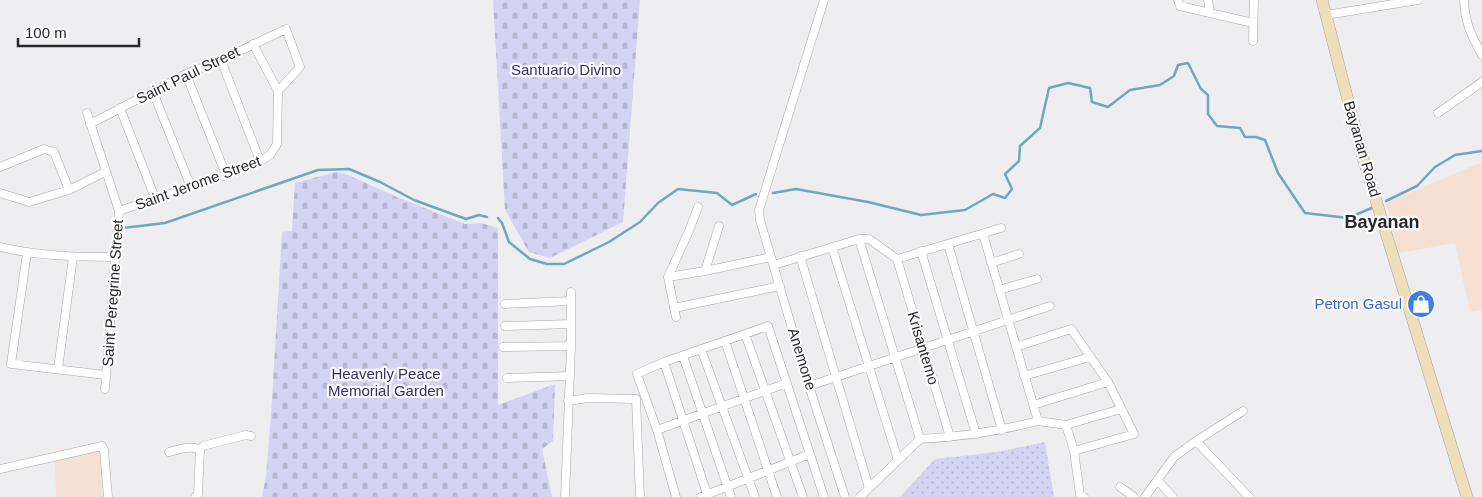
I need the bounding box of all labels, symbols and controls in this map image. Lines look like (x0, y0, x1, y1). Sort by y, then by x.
scale bar (18, 15, 139, 47)
text: 100 m (25, 24, 67, 41)
street label: Saint Paul Street (133, 42, 243, 107)
park label: Santuario Divino (511, 61, 621, 78)
street label: Bayanan Road (1341, 99, 1384, 199)
street label: Saint Jerome Street (133, 152, 264, 213)
district label: Bayanan (1344, 212, 1420, 232)
street label: Saint Peregrine Street (99, 218, 126, 367)
shop icon: Petron Gasul (1406, 289, 1436, 319)
place label: Petron Gasul (1314, 295, 1402, 312)
street label: Krisantemo (904, 309, 943, 387)
street label: Anemone (785, 326, 820, 392)
park label: Heavenly Peace Memorial Garden (328, 365, 444, 399)

